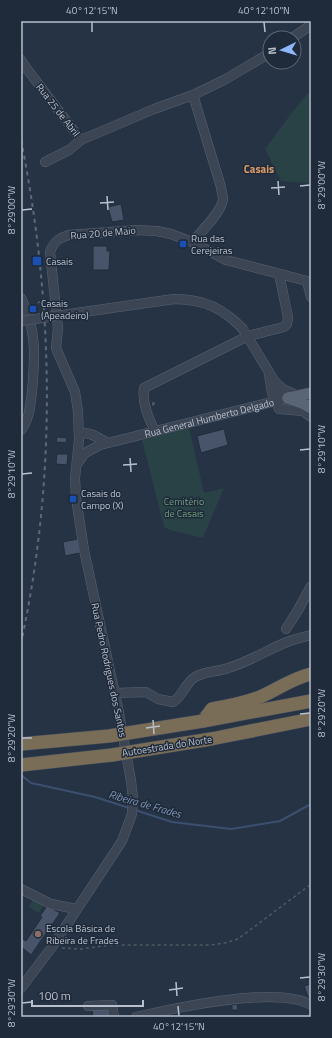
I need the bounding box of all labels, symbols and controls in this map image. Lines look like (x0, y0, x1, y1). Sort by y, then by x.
text: 40°12'15"N (66, 3, 118, 18)
text: 40°12'10"N (238, 3, 290, 18)
north arrow (262, 30, 302, 70)
text: N (264, 46, 280, 55)
street label: Rua 25 de Abril (32, 80, 84, 140)
district label: Casais (244, 161, 274, 177)
text: 8°29'00"W (314, 161, 329, 209)
text: 8°29'00"W (4, 186, 19, 234)
street label: Rua 20 de Maio (70, 223, 136, 243)
place label: Rua das Cerejeiras (191, 231, 233, 258)
marker: Rua das Cerejeiras (178, 239, 188, 249)
place label: Casais (46, 254, 73, 269)
marker: Casais (31, 255, 43, 267)
place label: Casais (Apeadeiro) (41, 296, 89, 323)
marker: Casais (Apeadeiro) (28, 304, 38, 314)
street label: Rua General Humberto Delgado (143, 394, 275, 441)
text: 8°29'10"W (314, 425, 329, 473)
text: 8°29'10"W (4, 450, 19, 498)
place label: Casais do Campo (X) (81, 486, 124, 513)
marker: Casais do Campo (X) (68, 494, 78, 504)
park label: Cemitério de Casais (164, 494, 204, 521)
street label: Rua Pedro Rodrigues dos Santos (87, 601, 131, 739)
text: 8°29'20"W (314, 689, 329, 737)
text: 8°29'20"W (4, 714, 19, 762)
street label: Autoestrada do Norte (121, 731, 213, 761)
water label: Ribeira de Frades (107, 786, 184, 822)
place label: Escola Básica de Ribeira de Frades (46, 921, 119, 948)
marker: Escola Básica de Ribeira de Frades (33, 929, 43, 939)
text: 8°29'30"W (314, 953, 329, 1001)
text: 8°29'30"W (4, 979, 19, 1027)
scale bar (32, 982, 143, 1008)
text: 100 m (38, 986, 71, 1005)
text: 40°12'15"N (153, 1019, 205, 1034)

